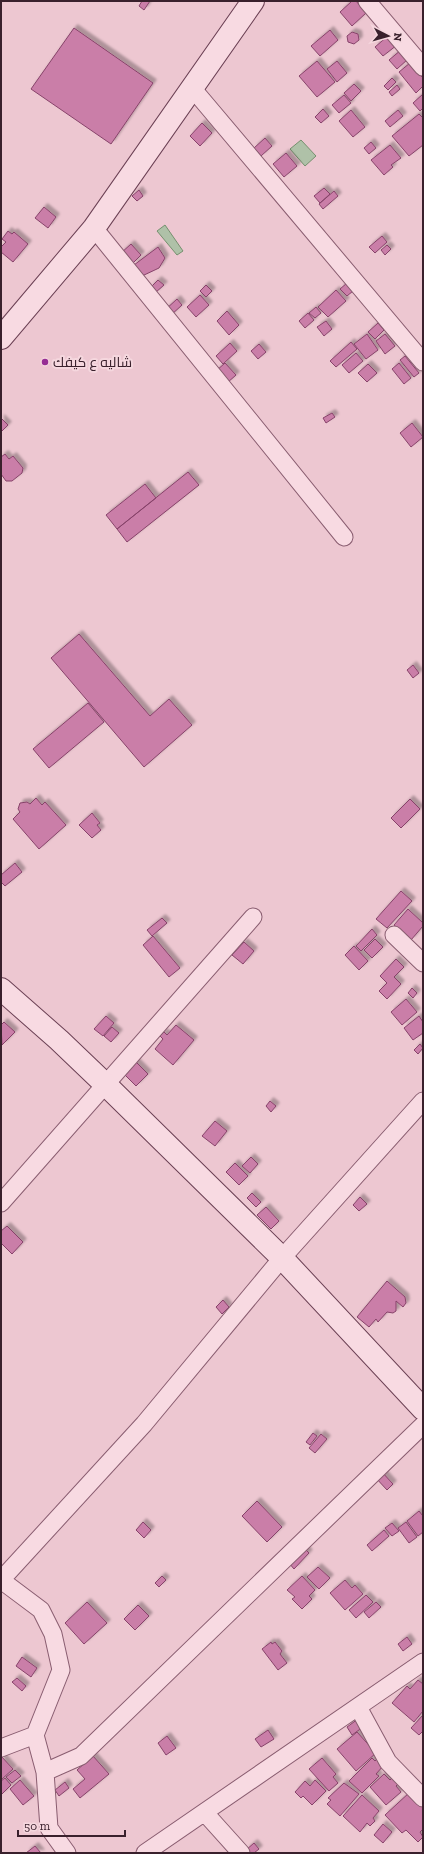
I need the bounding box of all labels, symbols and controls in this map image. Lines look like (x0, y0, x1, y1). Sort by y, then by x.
north arrow (368, 16, 408, 56)
text: N (390, 32, 404, 42)
place label: شاليه ع كيفك (53, 354, 132, 371)
marker: شاليه ع كيفك (40, 357, 50, 367)
scale bar (18, 1812, 125, 1838)
text: 50 m (24, 1819, 51, 1833)

